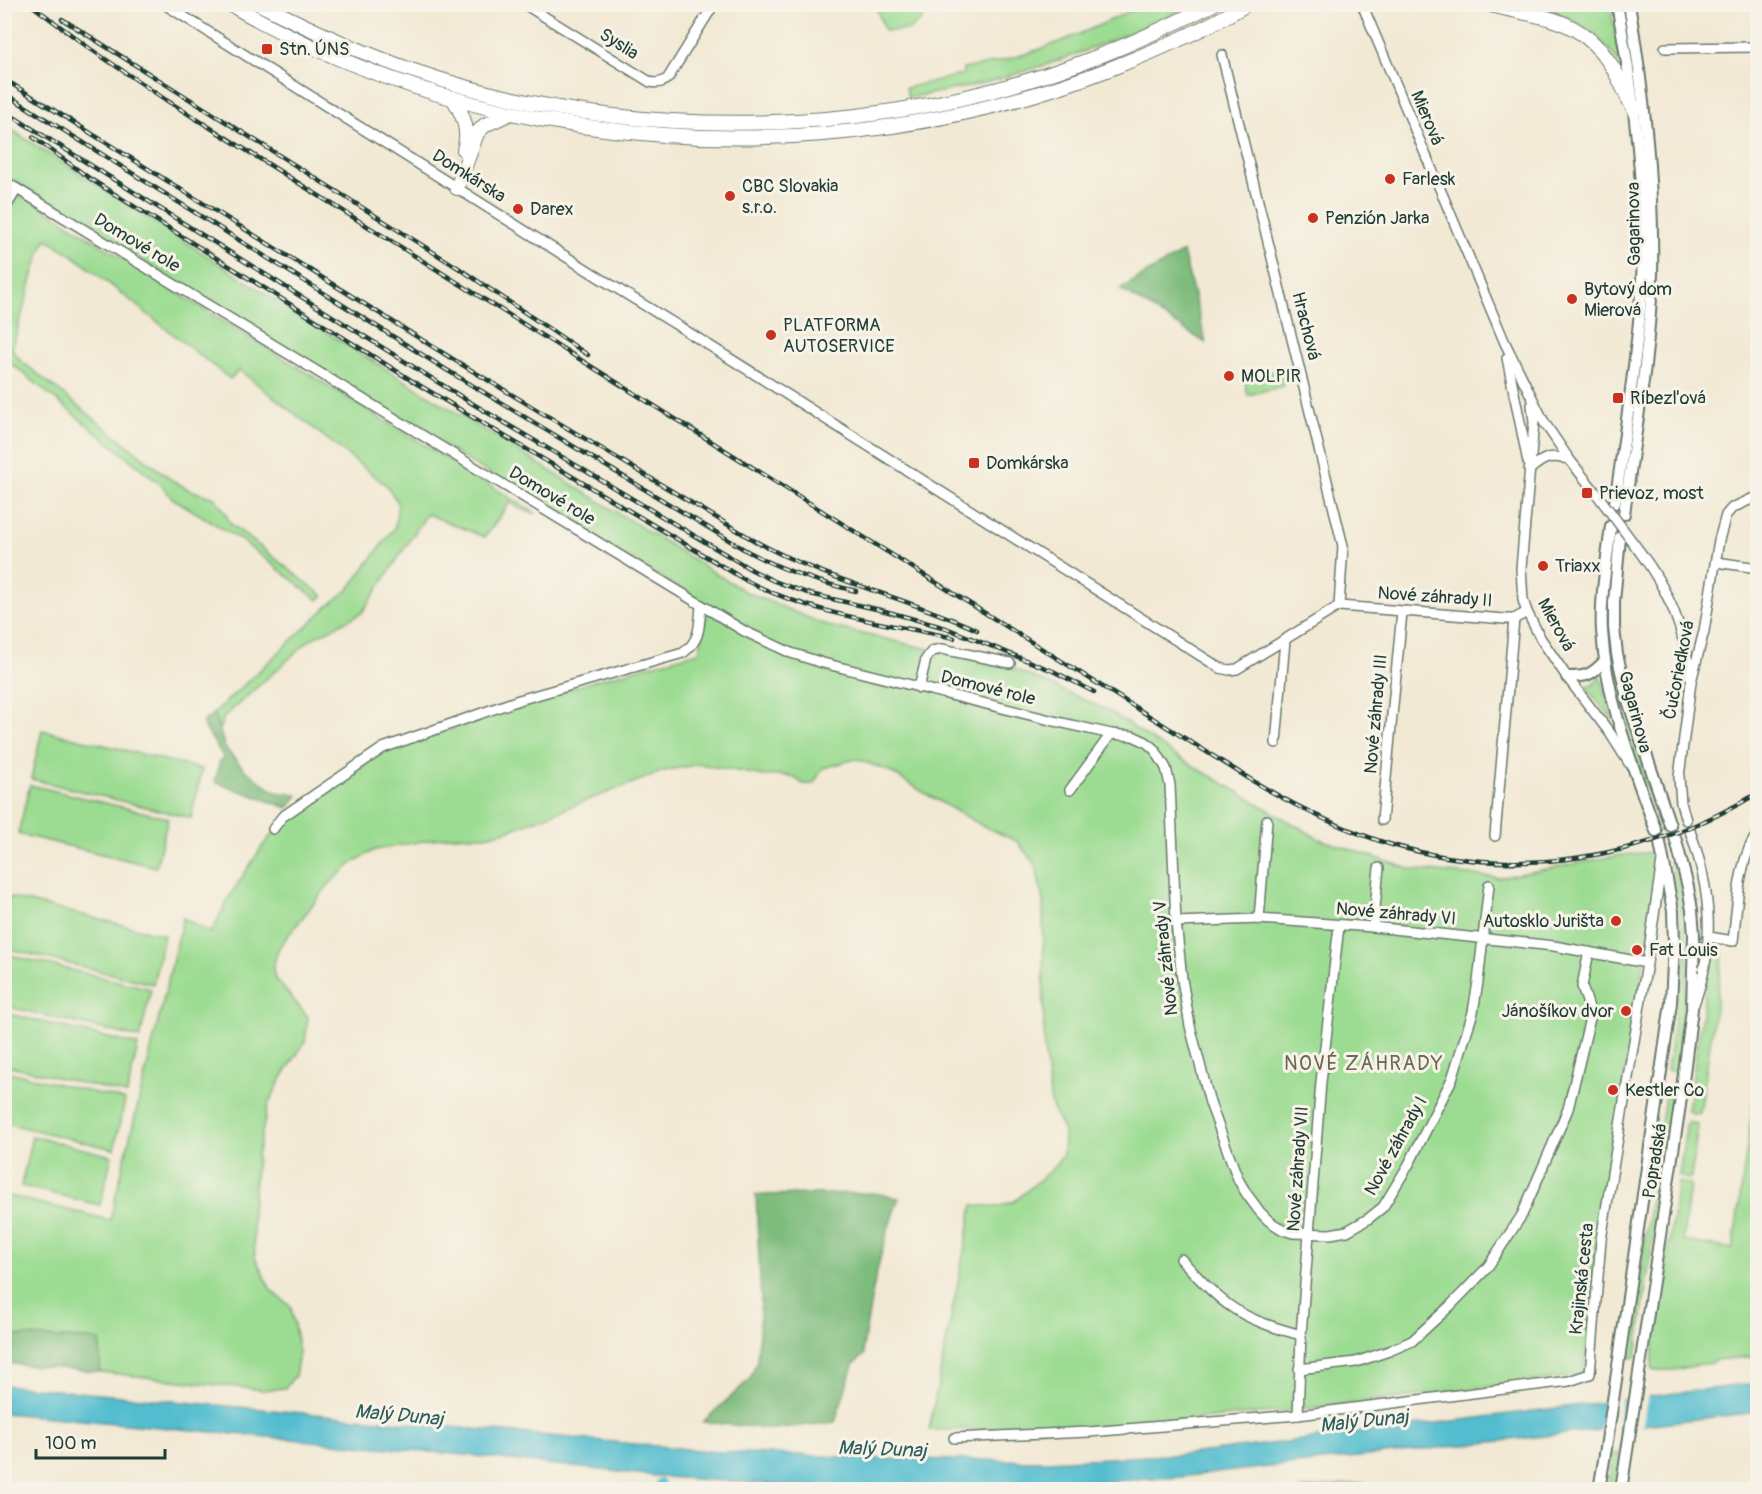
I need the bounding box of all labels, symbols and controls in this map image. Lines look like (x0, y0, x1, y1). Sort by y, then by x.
street label: Syslia (595, 23, 643, 65)
place label: Stn. ÚNS (279, 38, 349, 61)
marker: Stn. ÚNS (260, 42, 274, 56)
street label: Mierová (1405, 87, 1449, 149)
street label: Domkárska (428, 144, 510, 208)
place label: Farlesk (1402, 168, 1456, 191)
marker: Farlesk (1383, 172, 1397, 186)
place label: CBC Slovakia s.r.o. (742, 175, 838, 219)
street label: Gagarinova (1622, 182, 1646, 266)
marker: CBC Slovakia s.r.o. (723, 189, 737, 203)
place label: Darex (530, 198, 574, 221)
marker: Darex (511, 202, 525, 216)
place label: Penzión Jarka (1325, 207, 1429, 230)
street label: Domové role (90, 208, 184, 278)
marker: Penzión Jarka (1306, 211, 1320, 225)
place label: Bytový dom Mierová (1584, 278, 1672, 322)
street label: Hrachová (1286, 289, 1326, 363)
marker: Bytový dom Mierová (1565, 292, 1579, 306)
place label: PLATFORMA AUTOSERVICE (783, 314, 895, 358)
marker: PLATFORMA AUTOSERVICE (764, 328, 778, 342)
place label: MOLPIR (1241, 365, 1301, 388)
marker: MOLPIR (1222, 369, 1236, 383)
place label: Ríbezľová (1630, 387, 1706, 410)
marker: Ríbezľová (1611, 391, 1625, 405)
place label: Domkárska (986, 452, 1069, 475)
marker: Domkárska (967, 456, 981, 470)
street label: Domové role (505, 461, 599, 531)
place label: Prievoz, most (1599, 482, 1704, 505)
marker: Prievoz, most (1580, 486, 1594, 500)
place label: Triaxx (1555, 555, 1600, 578)
marker: Triaxx (1536, 559, 1550, 573)
street label: Nové záhrady II (1377, 582, 1493, 612)
street label: Mierová (1532, 594, 1580, 656)
street label: Čučoriedková (1658, 619, 1700, 721)
street label: Nové záhrady III (1359, 653, 1393, 775)
street label: Domové role (938, 665, 1038, 711)
street label: Gagarinova (1613, 669, 1657, 755)
street label: Nové záhrady VI (1335, 897, 1457, 931)
street label: Nové záhrady V (1149, 899, 1183, 1017)
place label: Autosklo Jurišta (1483, 910, 1604, 933)
marker: Autosklo Jurišta (1609, 914, 1623, 928)
place label: Fat Louis (1649, 939, 1718, 962)
marker: Fat Louis (1630, 943, 1644, 957)
place label: Jánošíkov dvor (1501, 1000, 1615, 1023)
marker: Jánošíkov dvor (1619, 1004, 1633, 1018)
district label: NOVÉ ZÁHRADY (1284, 1051, 1444, 1076)
place label: Kestler Co (1625, 1079, 1705, 1102)
marker: Kestler Co (1606, 1083, 1620, 1097)
street label: Nové záhrady I (1359, 1092, 1433, 1200)
street label: Nové záhrady VII (1282, 1105, 1314, 1233)
street label: Popradská (1638, 1122, 1672, 1200)
street label: Krajinská cesta (1565, 1222, 1599, 1336)
water label: Malý Dunaj (354, 1399, 447, 1432)
water label: Malý Dunaj (1319, 1404, 1412, 1438)
scale bar (36, 1422, 165, 1460)
text: 100 m (45, 1432, 97, 1455)
water label: Malý Dunaj (837, 1435, 929, 1463)

